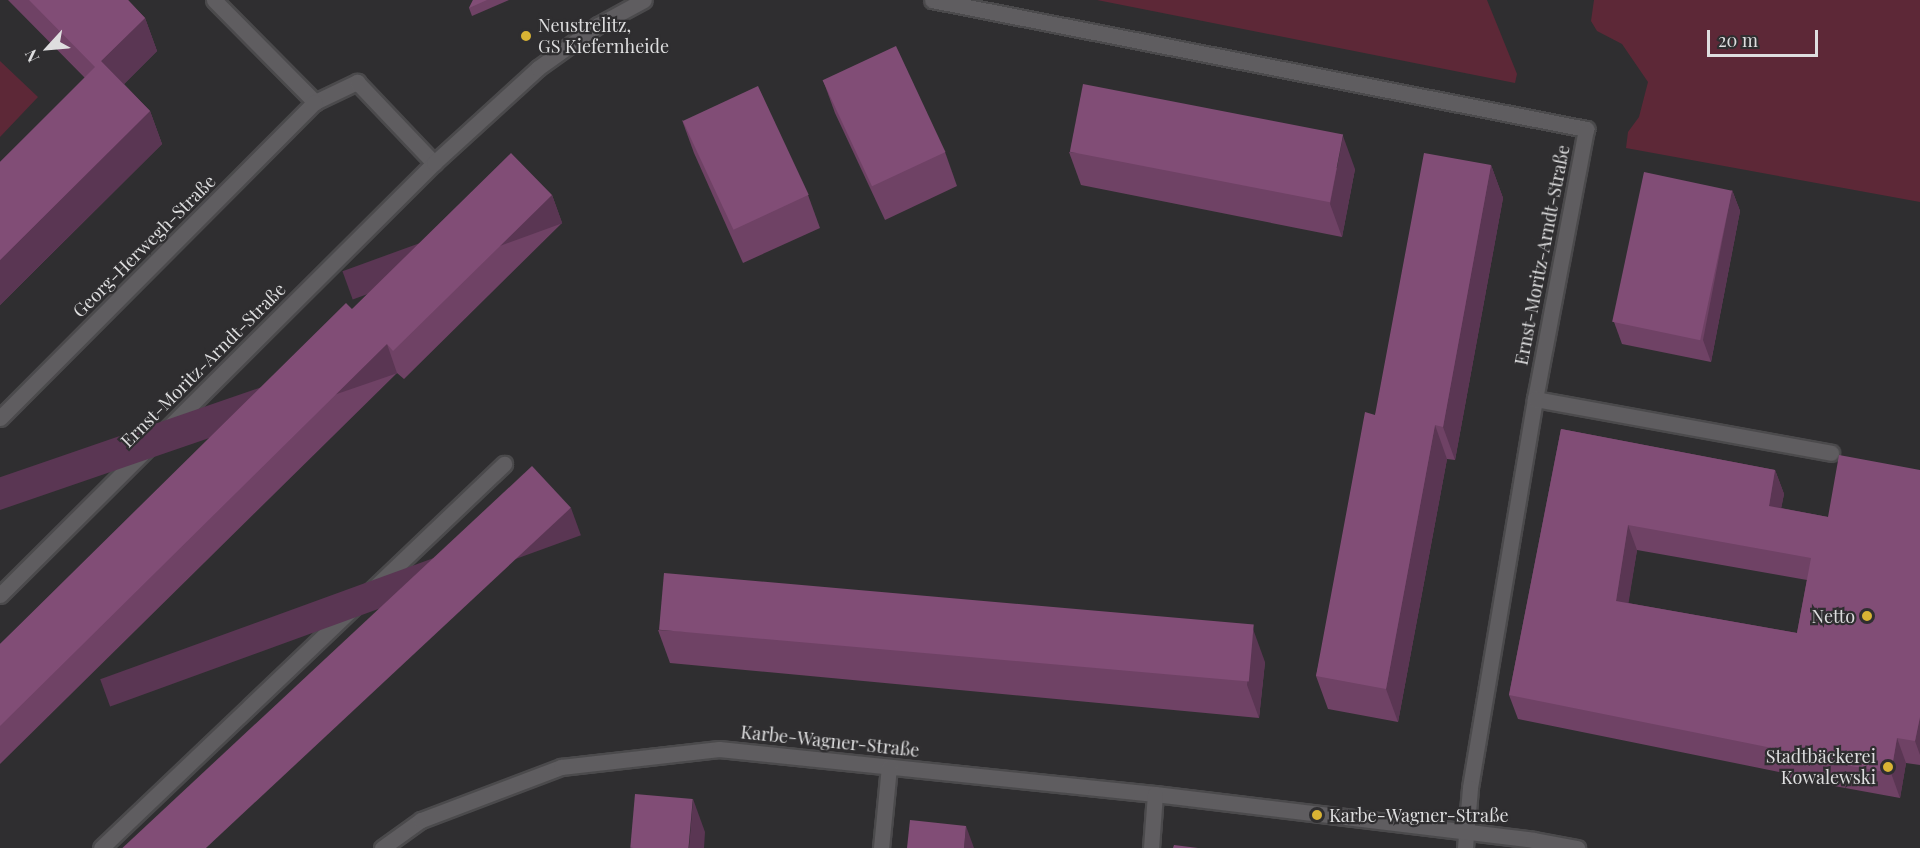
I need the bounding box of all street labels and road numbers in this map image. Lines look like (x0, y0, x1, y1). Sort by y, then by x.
street label: Ernst-Moritz-Arndt-Straße (1510, 143, 1574, 367)
street label: Georg-Herwegh-Straße (68, 170, 220, 322)
street label: Ernst-Moritz-Arndt-Straße (116, 278, 290, 452)
street label: Karbe-Wagner-Straße (740, 721, 920, 761)

